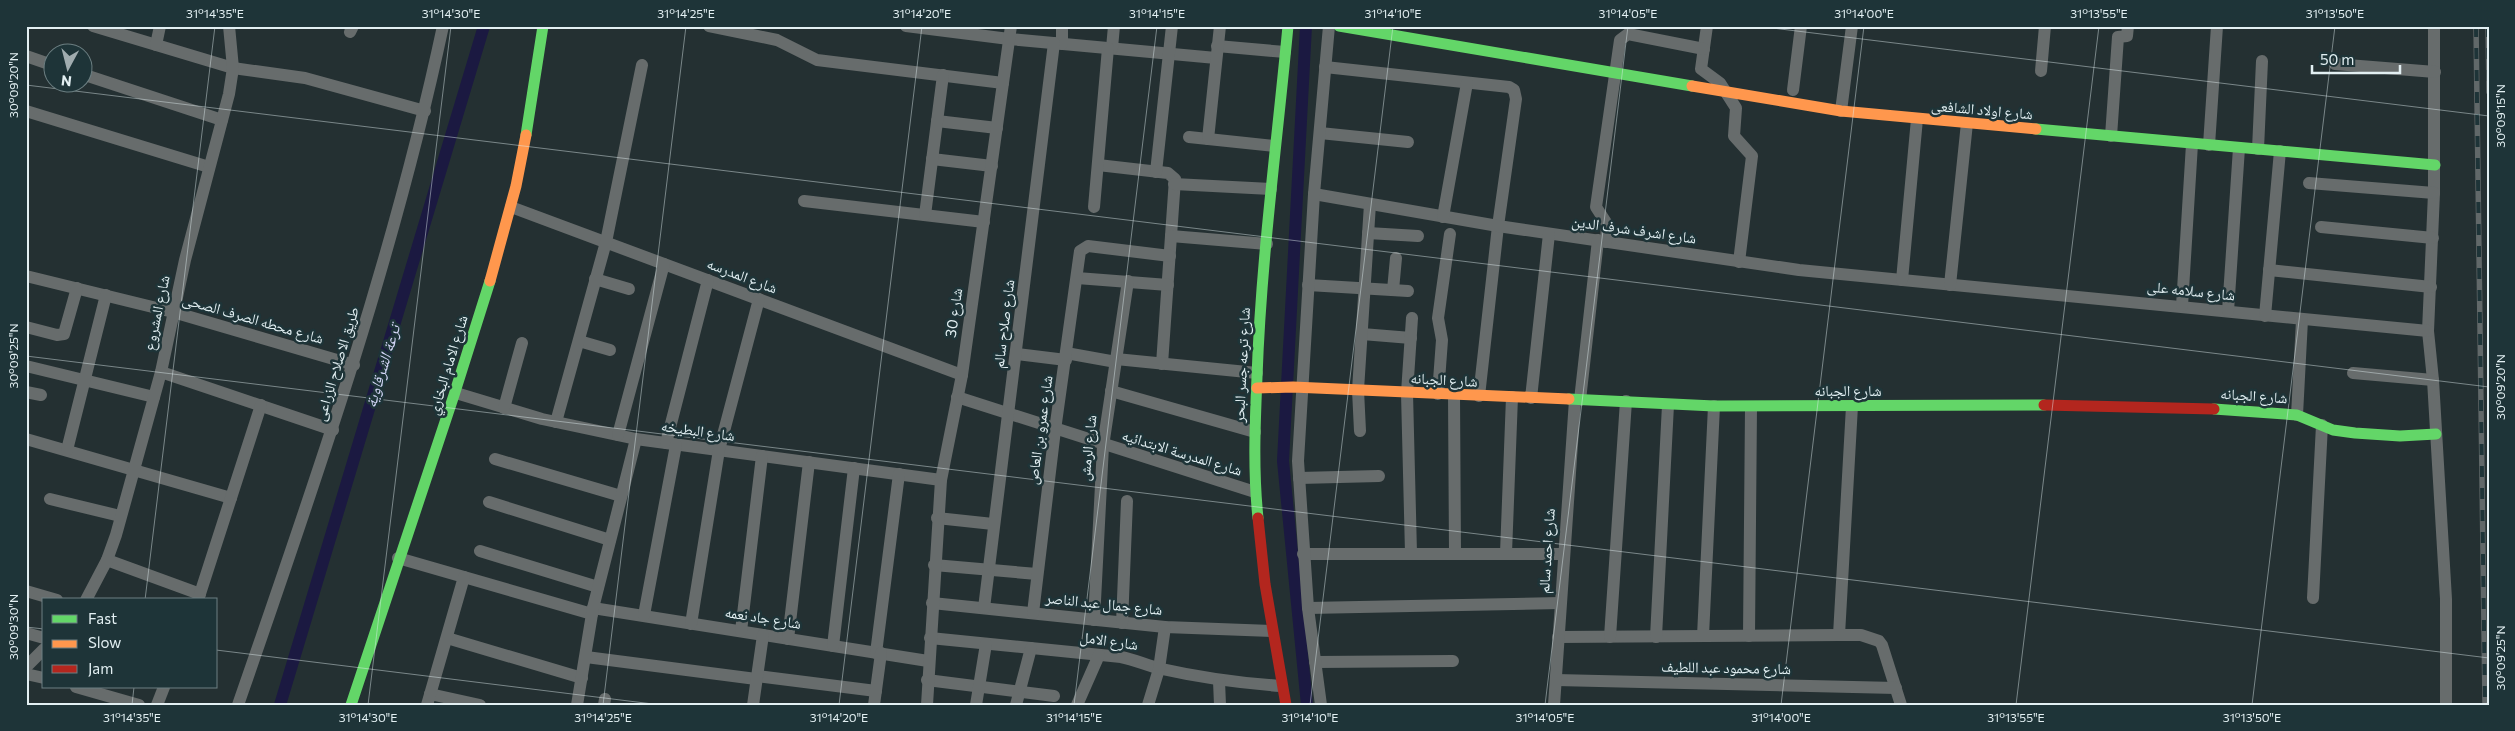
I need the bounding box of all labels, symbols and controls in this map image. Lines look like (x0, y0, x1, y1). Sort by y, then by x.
text: 31°14'35"E (186, 6, 244, 20)
text: 31°14'30"E (422, 6, 480, 20)
text: 31°14'25"E (657, 6, 715, 20)
text: 31°14'20"E (893, 6, 951, 20)
text: 31°14'15"E (1129, 6, 1185, 20)
text: 31°14'10"E (1364, 6, 1422, 20)
text: 31°14'05"E (1599, 6, 1657, 20)
text: 31°14'00"E (1834, 6, 1894, 20)
text: 31°13'55"E (2070, 6, 2128, 20)
text: 31°13'50"E (2306, 6, 2364, 20)
north arrow (42, 42, 92, 92)
scale bar (2312, 42, 2400, 74)
text: 50 m (2320, 50, 2354, 68)
text: 30°09'20"N (6, 52, 20, 118)
text: N (60, 72, 73, 90)
text: 30°09'15"N (2493, 84, 2507, 148)
street label: شارع اولاد الشافعى (1930, 96, 2034, 124)
street label: شارع اشرف شرف الدين (1570, 211, 1698, 249)
street label: شارع المدرسه (704, 253, 780, 299)
street label: شارع المشروع (139, 273, 175, 352)
street label: شارع سلامه على (2146, 276, 2236, 306)
street label: شارع صلاح سالم (989, 278, 1019, 370)
street label: شارع 30 (941, 287, 967, 339)
street label: شارع محطه الصرف الصحى (180, 289, 326, 349)
street label: طريق الاصلاح الزراعى (310, 304, 364, 424)
street label: شارع ترعه جسر البحر (1229, 307, 1255, 424)
street label: شارع الامام البخاري (423, 312, 474, 418)
water label: ترعة الشرقاوية (360, 319, 405, 410)
text: 30°09'25"N (6, 324, 20, 388)
text: 30°09'20"N (2493, 354, 2507, 420)
street label: شارع الجبانه (1410, 368, 1478, 392)
street label: شارع عمرو بن العاص (1022, 374, 1058, 486)
street label: شارع الجبانه (1814, 381, 1882, 401)
street label: شارع الجبانه (2220, 384, 2288, 408)
street label: شارع الرمش (1075, 414, 1101, 482)
street label: شارع البطيخه (660, 416, 736, 446)
street label: شارع المدرسة الابتدائيه (1119, 425, 1245, 481)
street label: شارع احمد سالم (1534, 508, 1560, 594)
street label: شارع جمال عبد الناصر (1044, 588, 1164, 620)
text: 30°09'30"N (6, 594, 20, 660)
legend (42, 598, 218, 688)
street label: شارع جاد نعمه (723, 602, 803, 634)
text: Fast (88, 609, 117, 627)
text: 30°09'25"N (2493, 626, 2507, 690)
street label: شارع الامل (1079, 627, 1139, 655)
text: Slow (88, 633, 121, 651)
street label: شارع محمود عبد اللطيف (1661, 657, 1791, 679)
text: Jam (88, 659, 113, 677)
text: 31°14'35"E (103, 710, 161, 724)
text: 31°14'30"E (339, 710, 397, 724)
text: 31°14'25"E (574, 710, 632, 724)
text: 31°14'20"E (810, 710, 868, 724)
text: 31°14'15"E (1046, 710, 1102, 724)
text: 31°14'10"E (1281, 710, 1339, 724)
text: 31°14'05"E (1516, 710, 1574, 724)
text: 31°14'00"E (1751, 710, 1811, 724)
text: 31°13'55"E (1987, 710, 2045, 724)
text: 31°13'50"E (2223, 710, 2281, 724)

